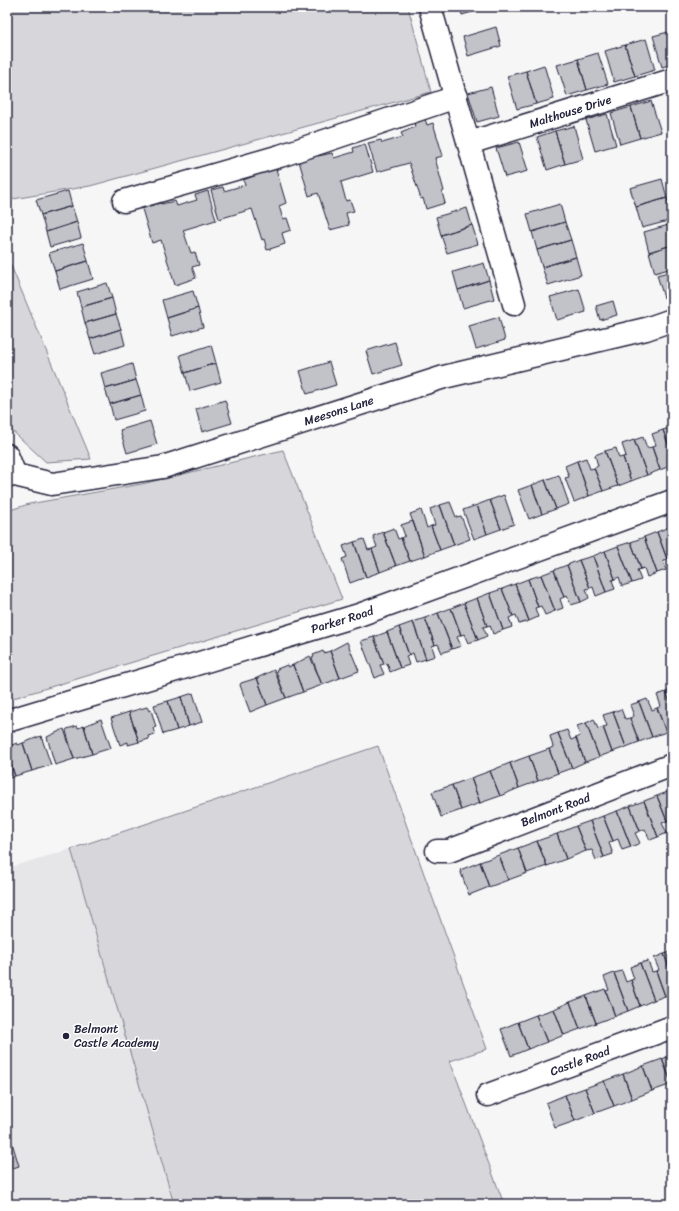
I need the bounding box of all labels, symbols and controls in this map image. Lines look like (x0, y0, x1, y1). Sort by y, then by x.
street label: Malthouse Drive (526, 88, 614, 135)
street label: Meesons Lane (301, 389, 377, 432)
street label: Parker Road (308, 599, 378, 640)
street label: Belmont Road (517, 786, 594, 833)
place label: Belmont Castle Academy (74, 1018, 160, 1054)
marker: Belmont Castle Academy (61, 1031, 71, 1041)
street label: Castle Road (547, 1039, 615, 1082)

